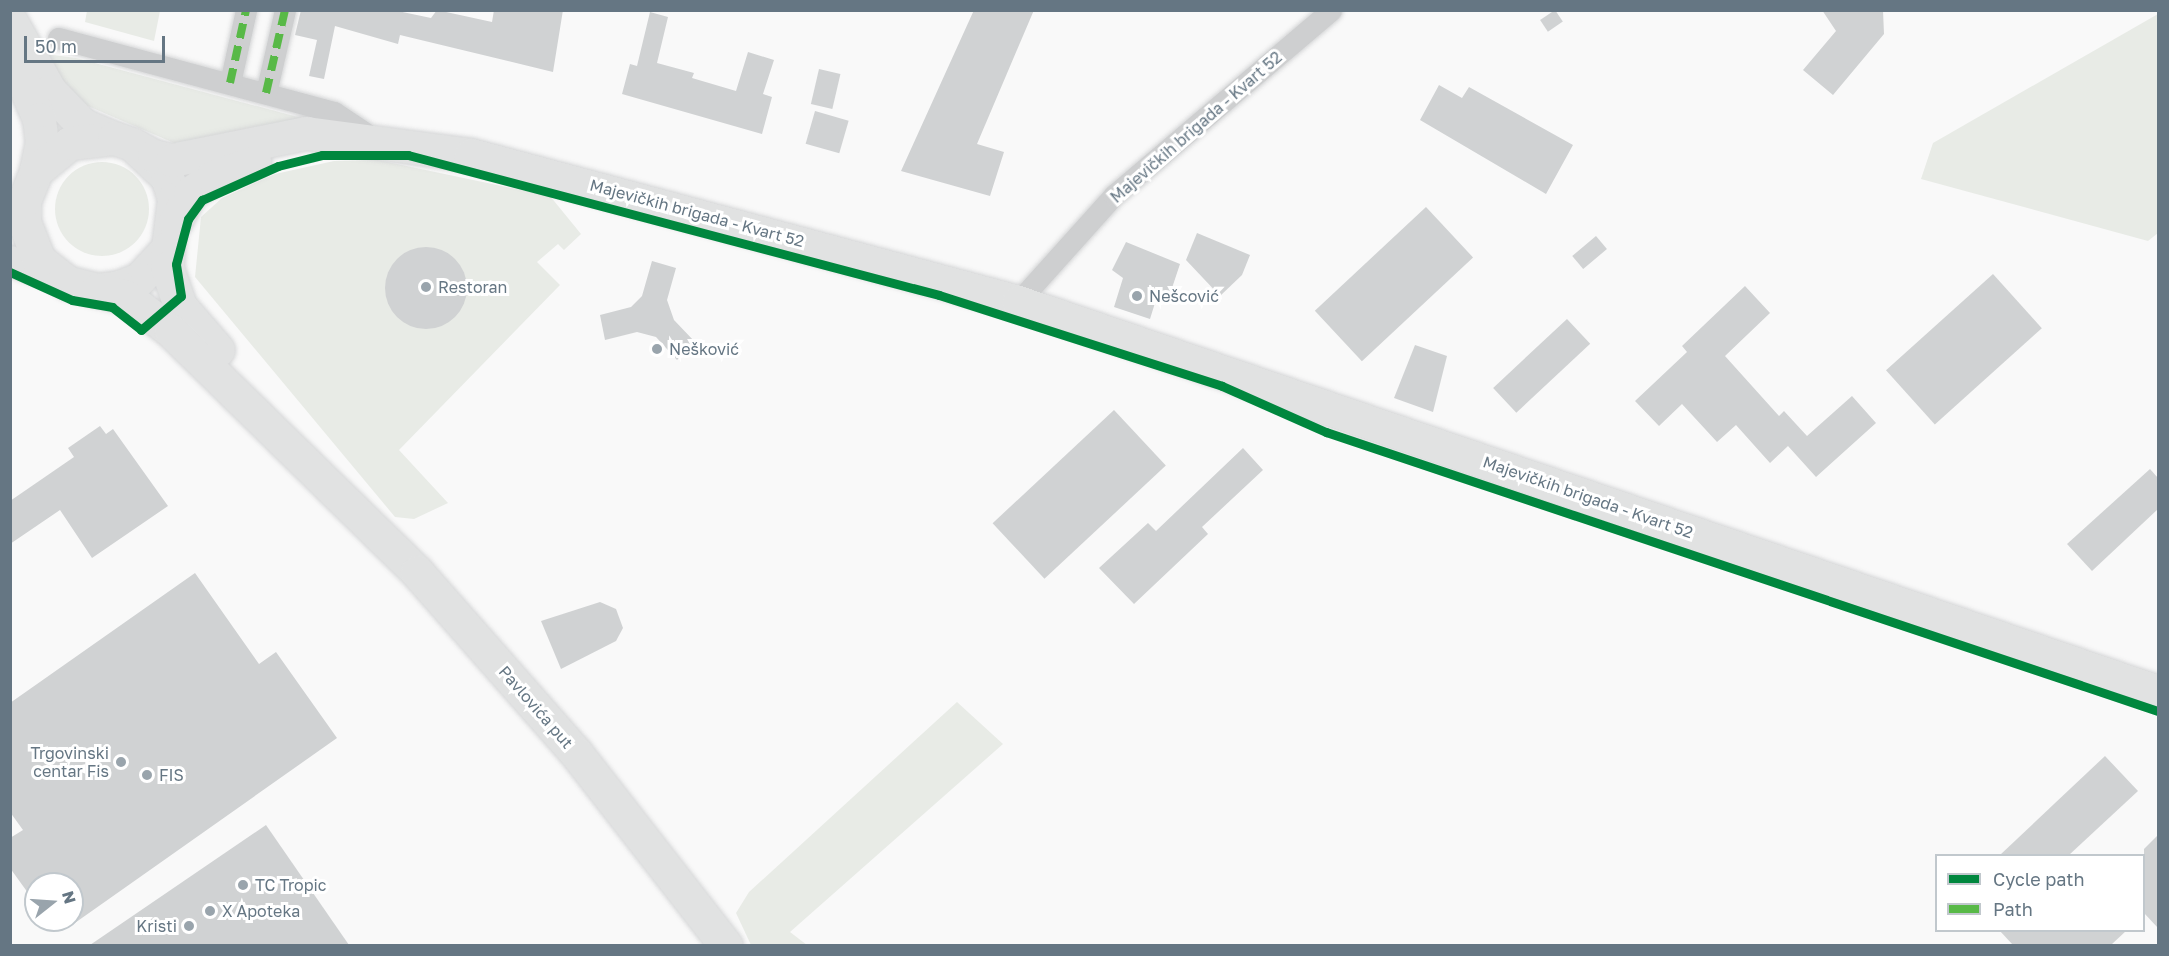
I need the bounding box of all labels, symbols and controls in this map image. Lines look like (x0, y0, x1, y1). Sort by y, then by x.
scale bar (27, 24, 168, 62)
text: 50 m (35, 35, 77, 57)
street label: Majevičkih brigada - Kvart 52 (1106, 47, 1286, 207)
street label: Majevičkih brigada - Kvart 52 (588, 175, 806, 251)
place label: Restoran (438, 277, 507, 297)
marker: Restoran (419, 280, 433, 294)
place label: Nešcović (1149, 286, 1219, 306)
marker: Nešcović (1130, 289, 1144, 303)
place label: Nešković (669, 339, 739, 359)
marker: Nešković (650, 342, 664, 356)
street label: Majevičkih brigada - Kvart 52 (1480, 452, 1696, 542)
street label: Pavlovića put (495, 662, 577, 752)
place label: Trgovinski centar Fis (30, 743, 109, 781)
marker: Trgovinski centar Fis (114, 755, 128, 769)
place label: FIS (159, 765, 184, 785)
marker: FIS (140, 768, 154, 782)
legend (1935, 854, 2145, 932)
text: Cycle path (1993, 868, 2085, 890)
north arrow (24, 872, 84, 932)
place label: TC Tropic (255, 875, 326, 895)
marker: TC Tropic (236, 878, 250, 892)
text: N (58, 889, 81, 906)
text: Path (1993, 898, 2033, 920)
place label: X Apoteka (222, 901, 300, 921)
marker: X Apoteka (203, 904, 217, 918)
place label: Kristi (136, 916, 177, 936)
marker: Kristi (182, 919, 196, 933)

